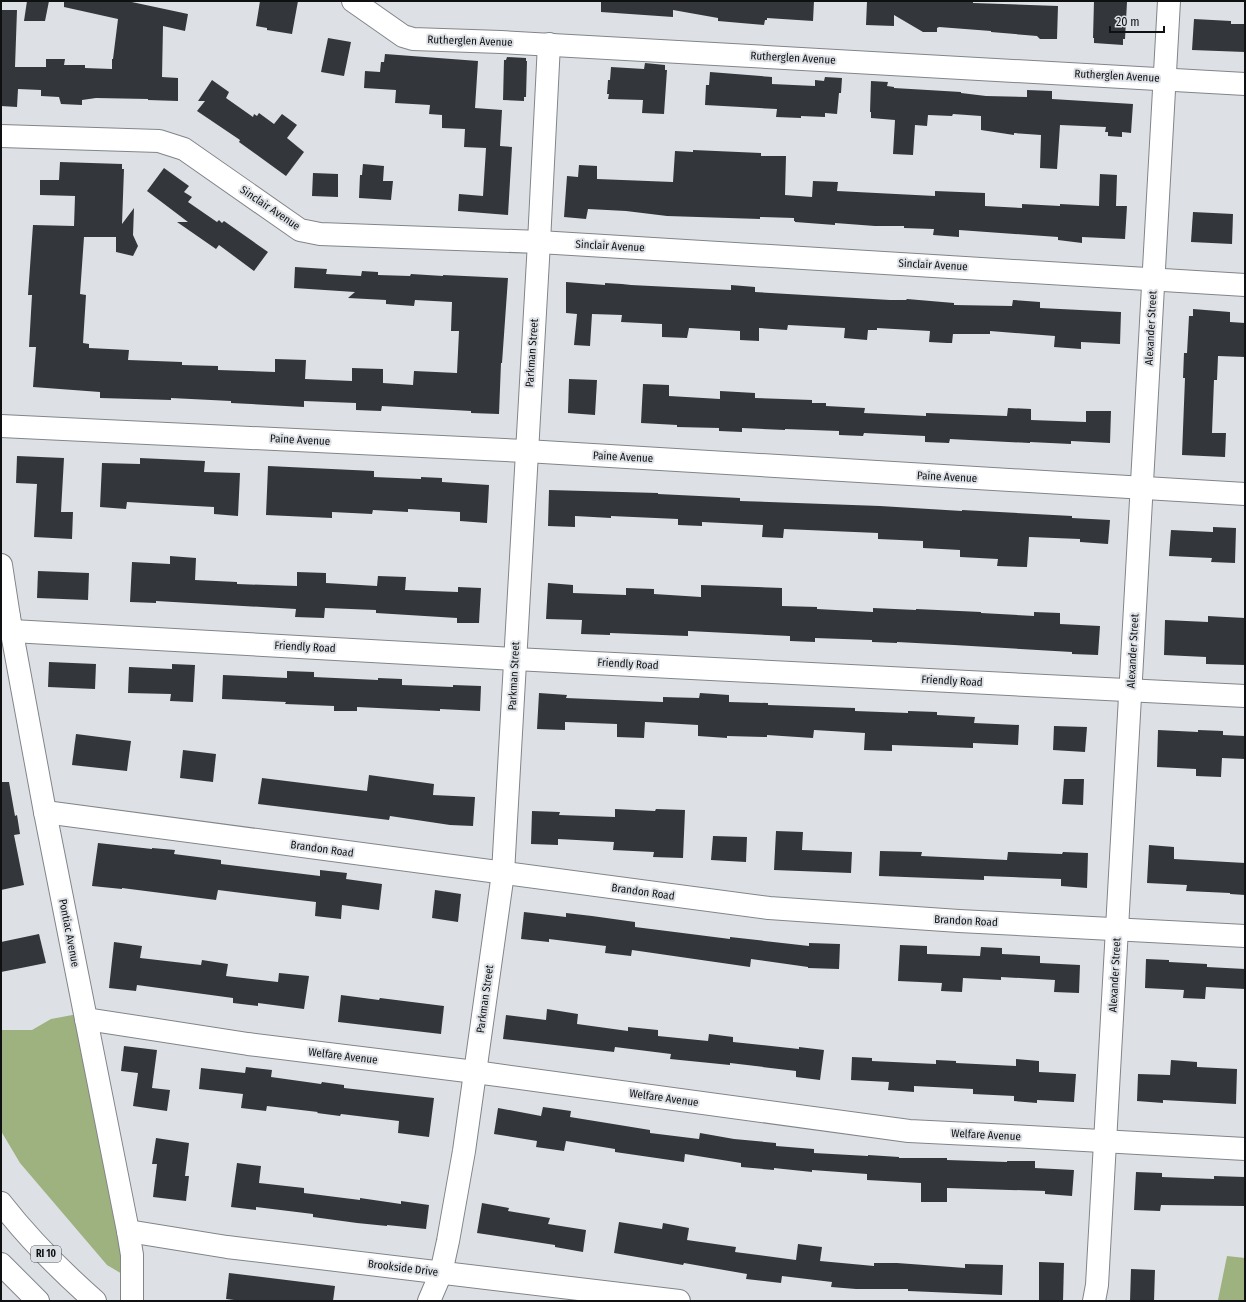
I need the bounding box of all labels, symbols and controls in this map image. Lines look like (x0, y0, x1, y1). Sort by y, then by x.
scale bar (1110, 8, 1164, 34)
text: 20 m (1116, 15, 1140, 29)
street label: Rutherglen Avenue (427, 33, 513, 49)
street label: Rutherglen Avenue (750, 49, 836, 67)
street label: Rutherglen Avenue (1074, 67, 1160, 85)
street label: Sinclair Avenue (238, 183, 302, 233)
street label: Sinclair Avenue (575, 238, 645, 254)
street label: Sinclair Avenue (898, 257, 968, 273)
street label: Alexander Street (1143, 290, 1159, 366)
street label: Parkman Street (523, 318, 541, 388)
street label: Paine Avenue (270, 432, 330, 448)
street label: Paine Avenue (593, 449, 653, 465)
street label: Paine Avenue (917, 469, 977, 485)
street label: Alexander Street (1125, 613, 1141, 689)
street label: Friendly Road (274, 639, 336, 655)
street label: Parkman Street (506, 641, 522, 711)
street label: Friendly Road (597, 656, 659, 672)
street label: Friendly Road (921, 673, 983, 689)
street label: Brandon Road (290, 838, 354, 860)
street label: Brandon Road (611, 881, 675, 903)
street label: Pontiac Avenue (56, 898, 82, 968)
street label: Brandon Road (934, 913, 998, 929)
street label: Alexander Street (1107, 937, 1123, 1013)
street label: Parkman Street (474, 964, 496, 1034)
street label: Welfare Avenue (308, 1045, 378, 1067)
street label: Welfare Avenue (629, 1087, 699, 1109)
street label: Welfare Avenue (951, 1127, 1021, 1143)
road number: RI 10 (31, 1246, 61, 1262)
street label: Brookside Drive (367, 1257, 439, 1279)

